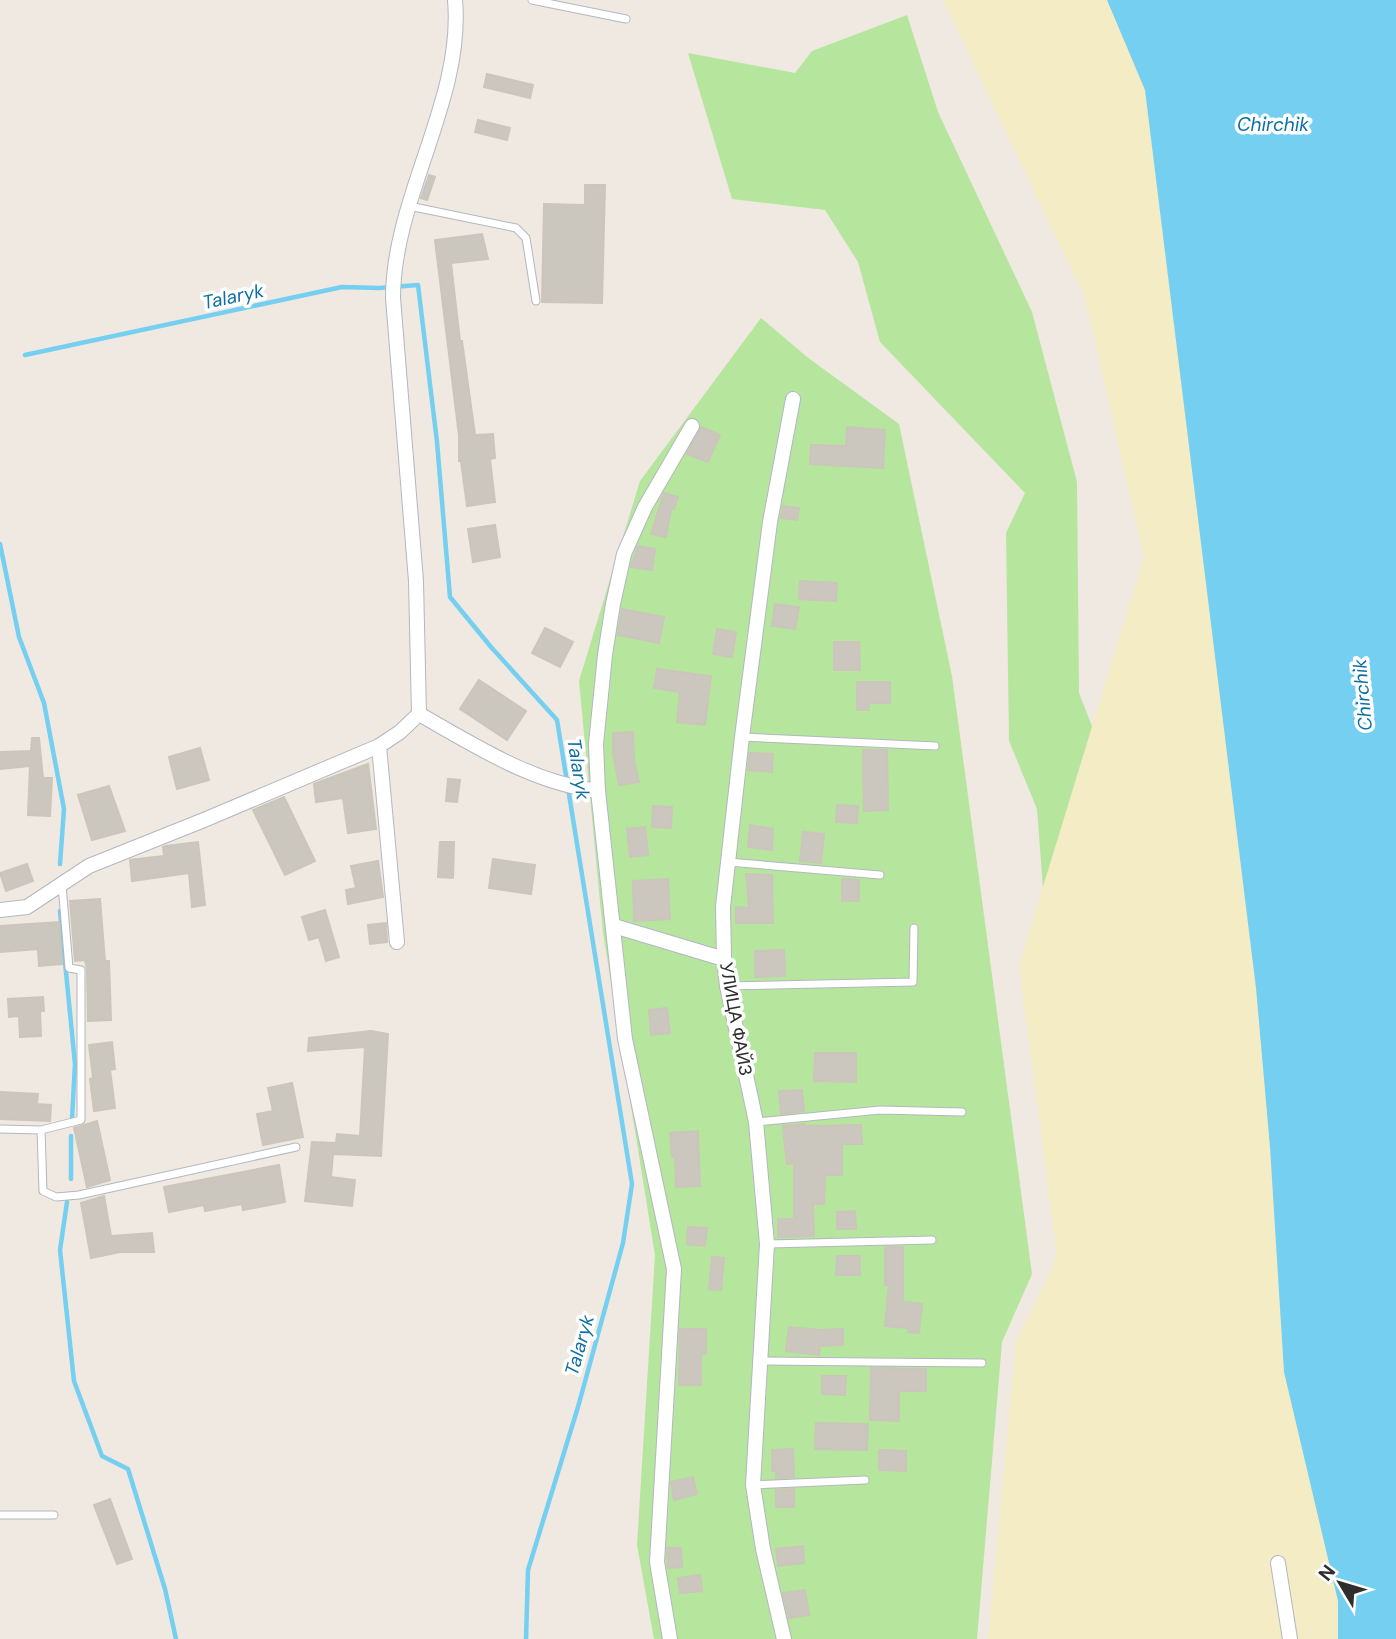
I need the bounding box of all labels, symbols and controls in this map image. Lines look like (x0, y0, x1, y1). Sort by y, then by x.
water label: Chirchik (1237, 112, 1309, 137)
water label: Talaryk (200, 278, 266, 315)
water label: Chirchik (1347, 658, 1378, 732)
water label: Talaryk (561, 737, 596, 802)
street label: УЛИЦА ФАЙЗ (714, 960, 758, 1078)
water label: Talaryk (559, 1312, 600, 1378)
north arrow (1305, 1548, 1375, 1618)
text: N (1313, 1560, 1341, 1586)

